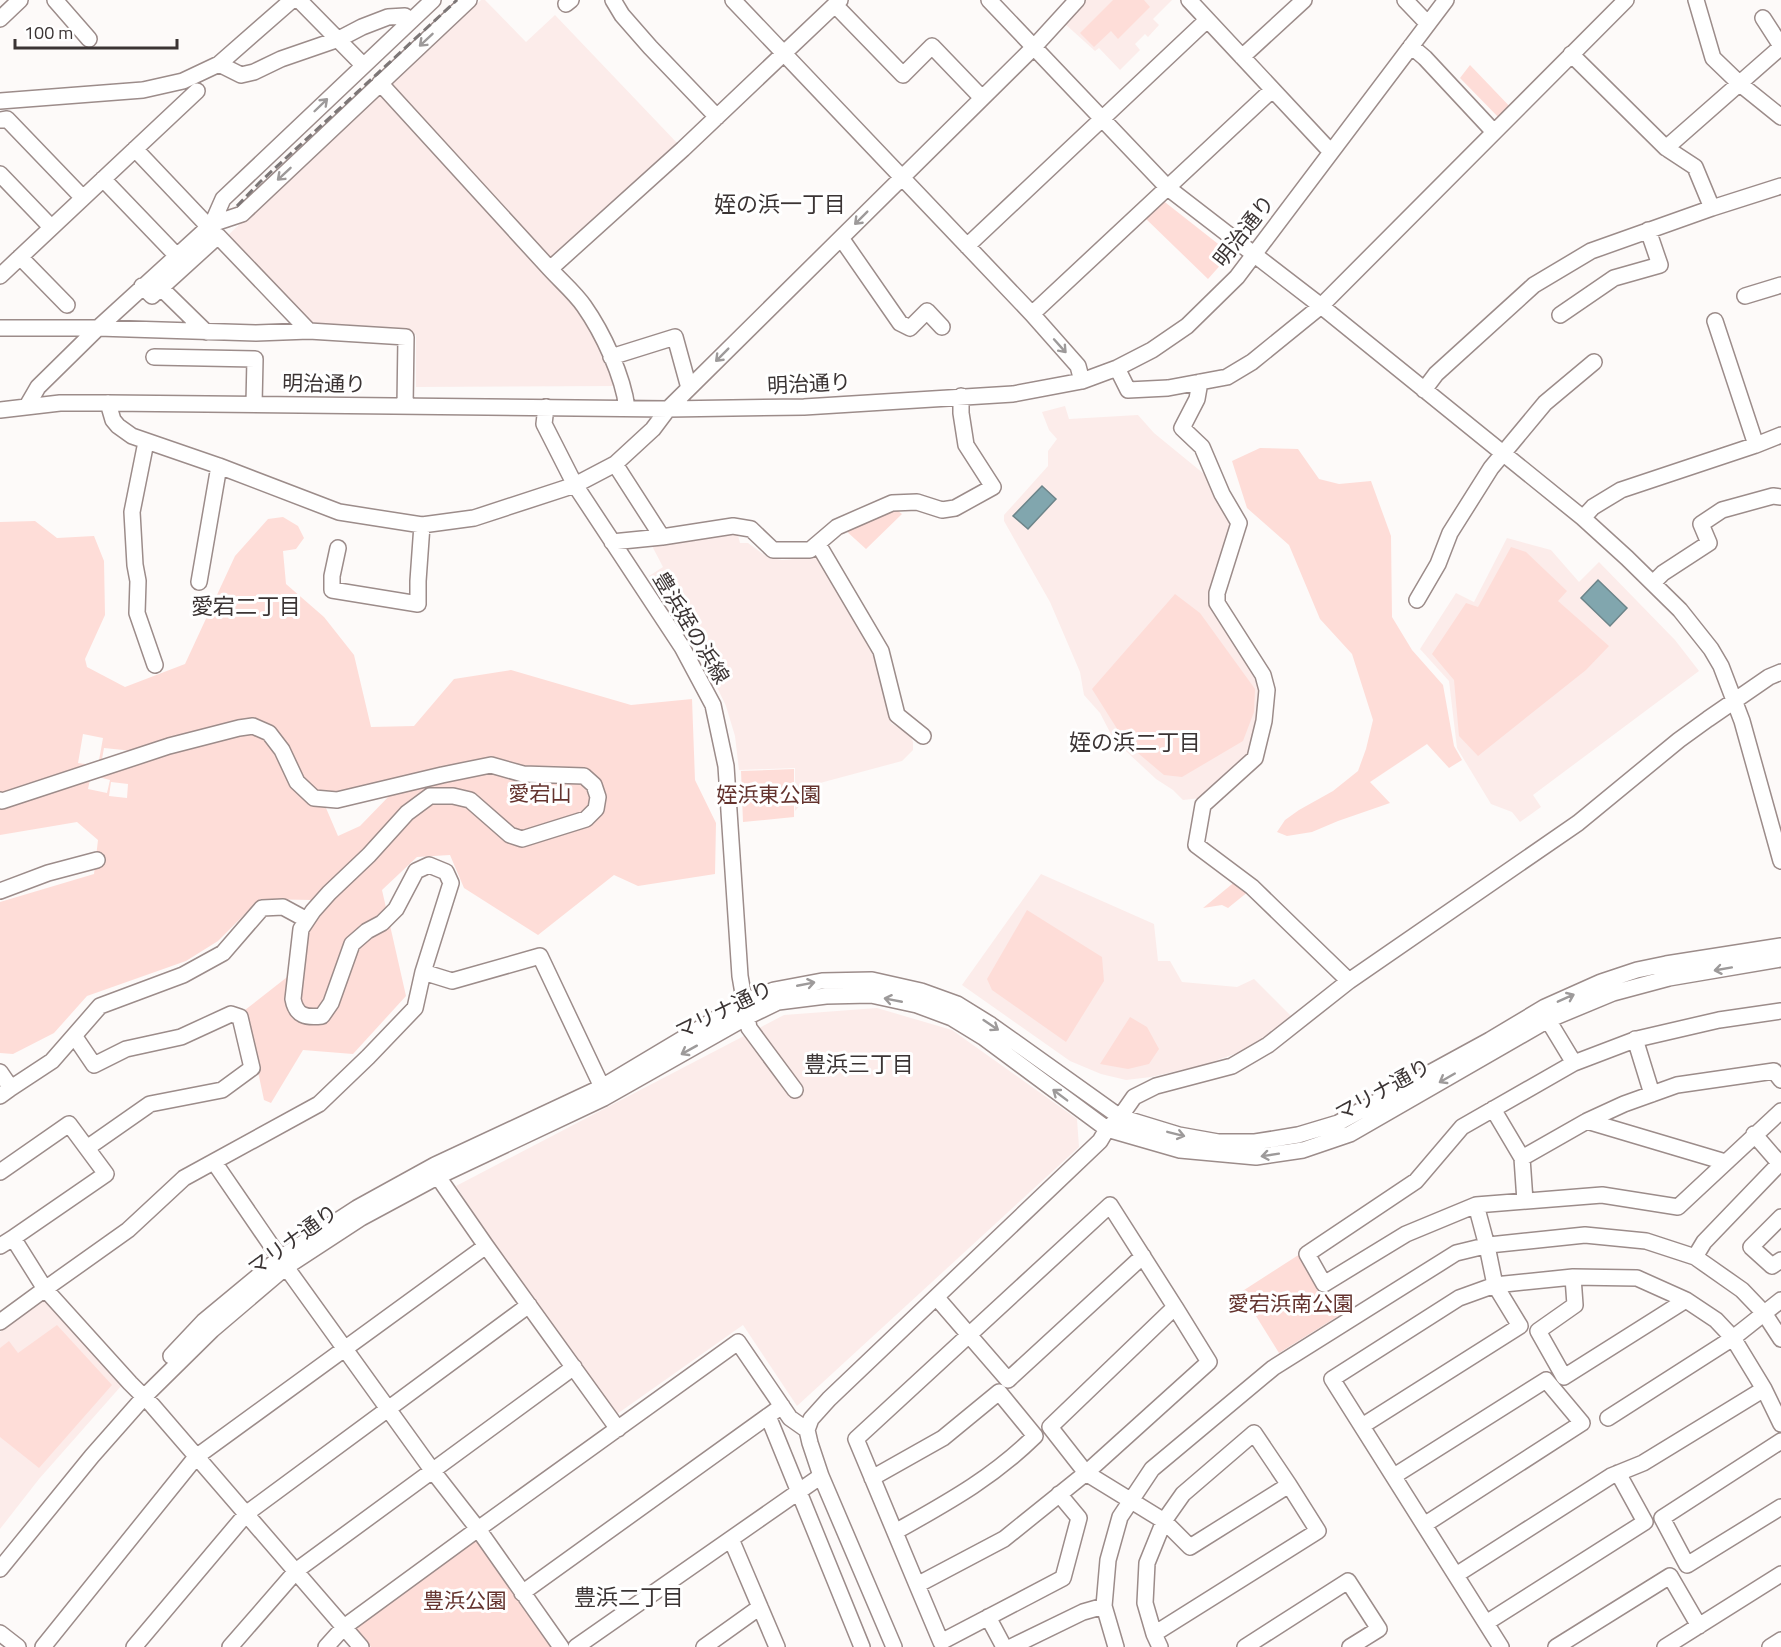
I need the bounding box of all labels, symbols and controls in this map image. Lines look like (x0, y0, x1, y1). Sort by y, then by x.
scale bar (15, 12, 177, 50)
text: 100 m (24, 19, 73, 46)
one-way arrow (419, 33, 434, 47)
one-way arrow (314, 97, 329, 112)
one-way arrow (277, 167, 292, 181)
district label: 姪の浜一丁目 (714, 187, 846, 221)
street label: 明治通り (1205, 187, 1282, 273)
one-way arrow (854, 210, 869, 225)
one-way arrow (1053, 338, 1067, 353)
one-way arrow (715, 348, 730, 362)
street label: 明治通り (766, 365, 852, 401)
street label: 明治通り (282, 366, 366, 400)
street label: 豊浜姪の浜線 (646, 565, 738, 690)
district label: 愛宕二丁目 (191, 589, 301, 623)
district label: 姪の浜二丁目 (1069, 725, 1201, 759)
park label: 愛宕山 (509, 777, 572, 809)
park label: 姪浜東公園 (717, 778, 822, 810)
one-way arrow (1714, 964, 1734, 975)
street label: マリナ通り (669, 972, 778, 1046)
one-way arrow (795, 978, 815, 989)
one-way arrow (1557, 991, 1575, 1003)
one-way arrow (883, 994, 903, 1005)
one-way arrow (982, 1019, 999, 1032)
one-way arrow (681, 1044, 698, 1056)
district label: 豊浜三丁目 (804, 1047, 914, 1081)
street label: マリナ通り (1329, 1050, 1436, 1129)
one-way arrow (1439, 1072, 1456, 1084)
one-way arrow (1052, 1088, 1068, 1101)
one-way arrow (1166, 1128, 1185, 1140)
one-way arrow (1261, 1150, 1280, 1161)
street label: マリナ通り (241, 1195, 344, 1283)
park label: 愛宕浜南公園 (1228, 1287, 1354, 1319)
district label: 豊浜二丁目 (574, 1580, 684, 1614)
park label: 豊浜公園 (423, 1584, 507, 1616)

